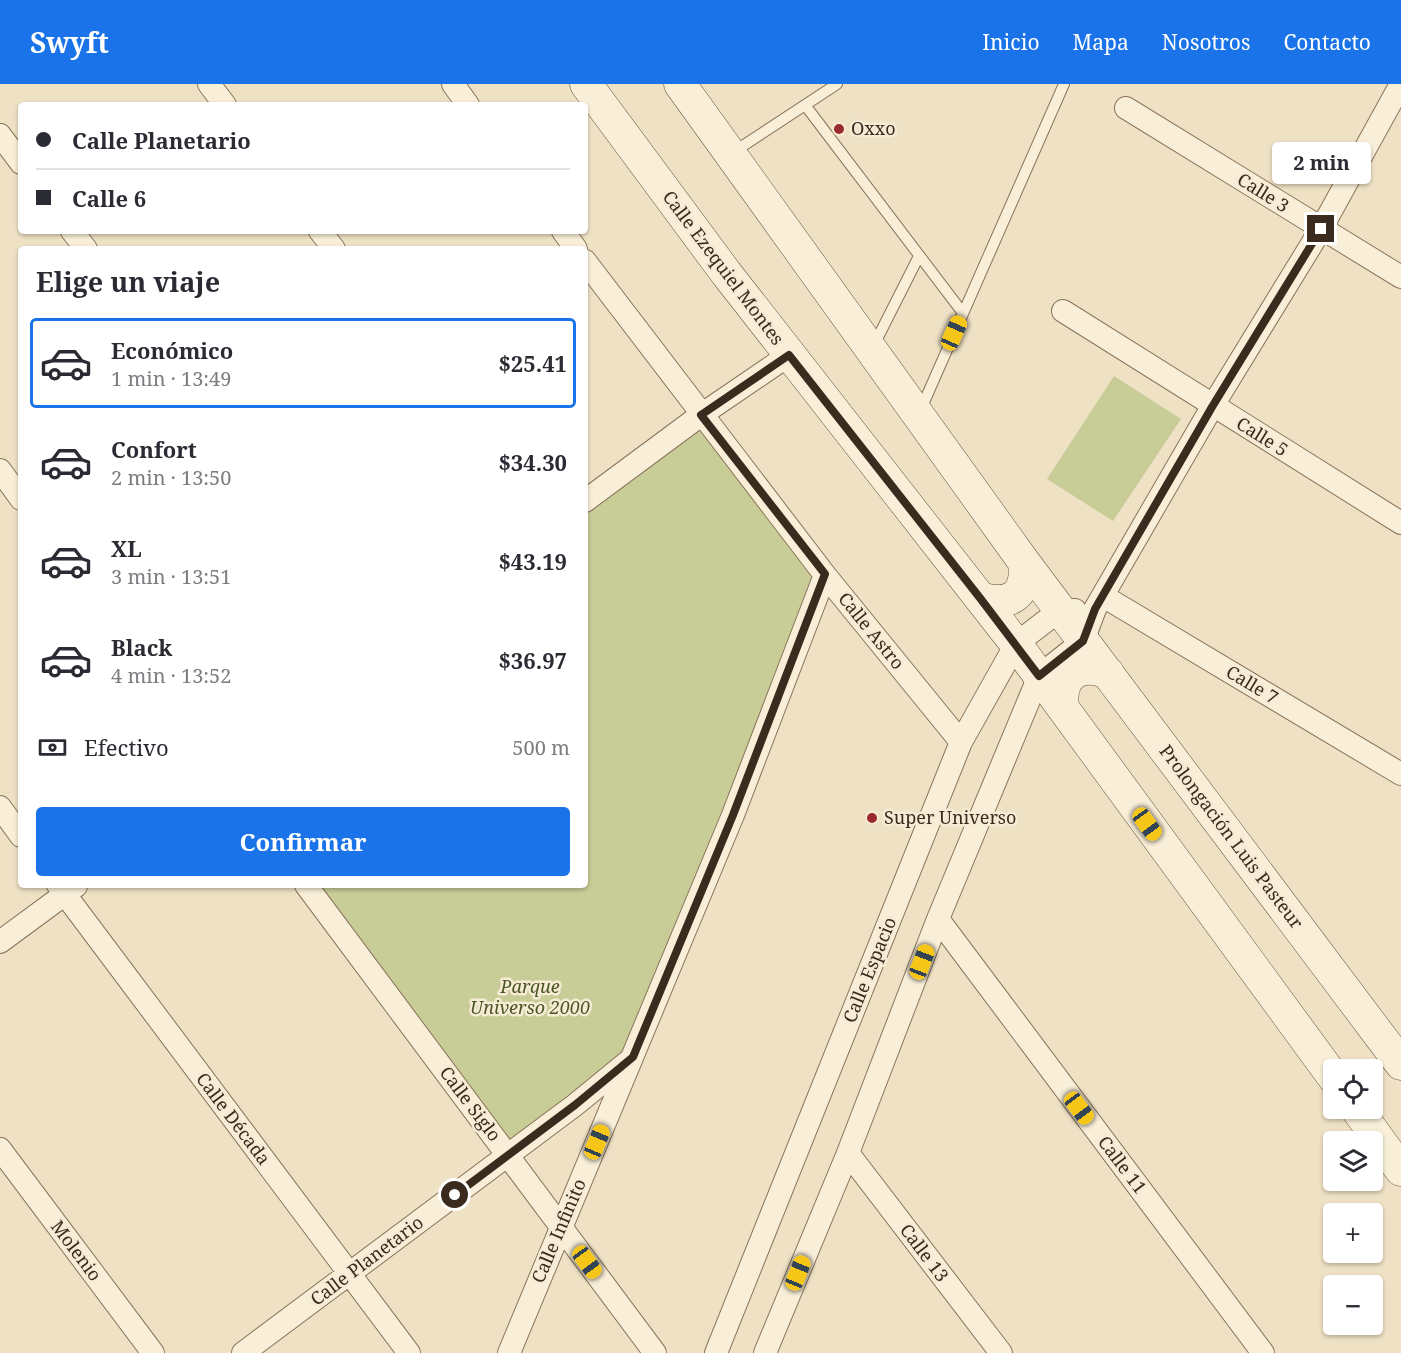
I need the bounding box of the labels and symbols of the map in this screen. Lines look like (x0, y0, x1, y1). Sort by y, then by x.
place label: Oxxo (851, 116, 896, 140)
marker: Oxxo (832, 122, 846, 136)
callout: 2 min (1272, 142, 1370, 184)
street label: Calle 3 (1233, 167, 1294, 217)
street label: Calle Ezequiel Montes (658, 185, 790, 350)
route end (1307, 215, 1334, 242)
car (938, 313, 970, 353)
street label: Calle 5 (1232, 411, 1293, 461)
street label: Calle Astro (833, 587, 910, 674)
street label: Calle 7 (1222, 659, 1283, 709)
street label: Prolongación Luis Pasteur (1155, 739, 1309, 934)
car (1129, 804, 1165, 844)
place label: Super Universo (884, 805, 1016, 829)
marker: Super Universo (865, 811, 879, 825)
street label: Calle Espacio (837, 913, 901, 1026)
car (907, 942, 937, 982)
park label: Parque Universo 2000 (470, 974, 590, 1019)
street label: Calle Siglo (435, 1061, 507, 1146)
street label: Calle Década (191, 1067, 276, 1169)
car (1061, 1088, 1097, 1128)
car (582, 1122, 612, 1162)
street label: Calle 11 (1093, 1131, 1152, 1198)
street label: Calle Infinito (525, 1175, 591, 1286)
route start (441, 1181, 468, 1208)
street label: Calle Planetario (305, 1210, 428, 1311)
street label: Molenio (46, 1215, 108, 1286)
street label: Calle 13 (895, 1219, 954, 1286)
car (569, 1242, 605, 1282)
car (783, 1253, 813, 1293)

